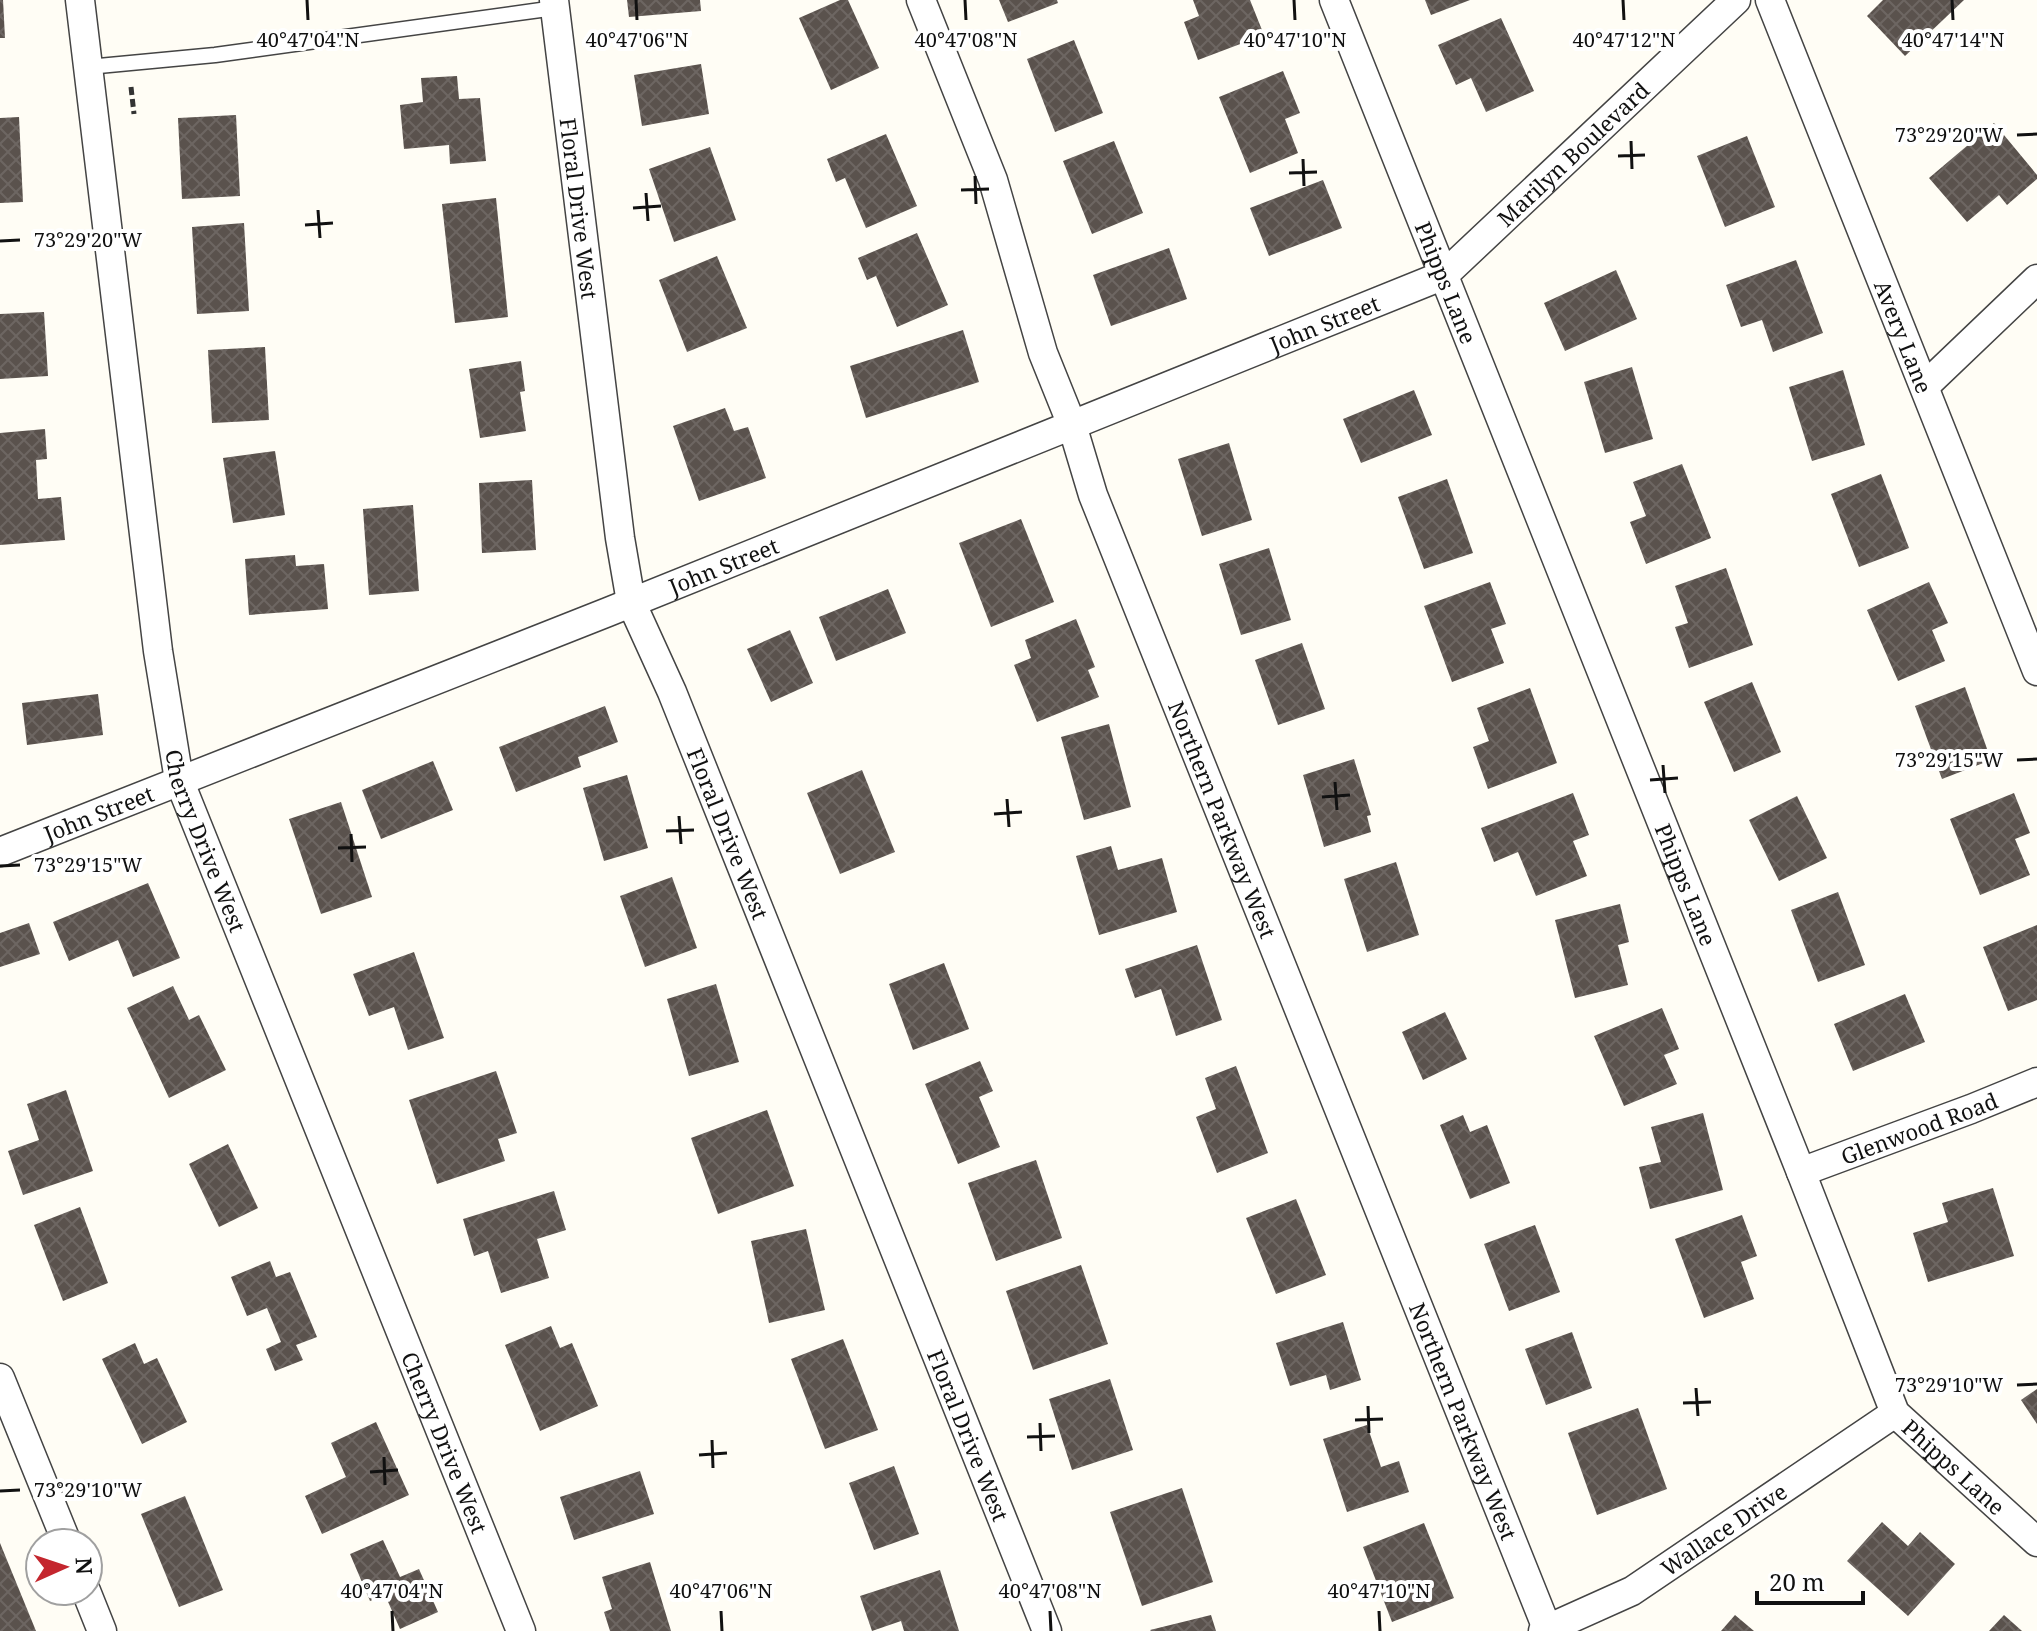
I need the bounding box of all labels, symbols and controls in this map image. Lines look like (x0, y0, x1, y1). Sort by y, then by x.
text: 40°47'04"N (257, 26, 359, 53)
text: 40°47'06"N (586, 26, 688, 53)
text: 40°47'08"N (915, 26, 1017, 53)
text: 40°47'10"N (1244, 26, 1346, 53)
text: 40°47'12"N (1573, 26, 1675, 53)
text: 40°47'14"N (1902, 26, 2004, 53)
street label: Marilyn Boulevard (1490, 74, 1656, 233)
street label: Floral Drive West (554, 116, 606, 301)
text: 73°29'20"W (1895, 121, 2003, 148)
street label: Phipps Lane (1409, 217, 1484, 348)
text: 73°29'20"W (34, 226, 142, 253)
street label: Avery Lane (1868, 275, 1940, 397)
street label: John Street (1264, 288, 1384, 359)
street label: John Street (663, 530, 783, 601)
street label: Northern Parkway West (1162, 696, 1284, 943)
street label: Floral Drive West (681, 743, 776, 924)
text: 73°29'15"W (1895, 746, 2003, 773)
street label: Cherry Drive West (159, 747, 253, 936)
street label: John Street (38, 778, 158, 849)
street label: Phipps Lane (1649, 819, 1724, 950)
text: 73°29'15"W (34, 851, 142, 878)
street label: Glenwood Road (1836, 1085, 2002, 1171)
street label: Northern Parkway West (1403, 1298, 1525, 1544)
street label: Floral Drive West (921, 1345, 1017, 1526)
street label: Cherry Drive West (395, 1347, 495, 1538)
text: 73°29'10"W (1895, 1371, 2003, 1398)
street label: Phipps Lane (1896, 1412, 2012, 1521)
text: 73°29'10"W (34, 1476, 142, 1503)
street label: Wallace Drive (1654, 1476, 1792, 1583)
north arrow (24, 1527, 104, 1607)
scale bar (1757, 1555, 1863, 1605)
text: N (70, 1556, 100, 1575)
text: 20 m (1769, 1565, 1825, 1598)
text: 40°47'04"N (341, 1577, 443, 1604)
text: 40°47'06"N (670, 1577, 772, 1604)
text: 40°47'08"N (999, 1577, 1101, 1604)
text: 40°47'10"N (1328, 1577, 1430, 1604)

